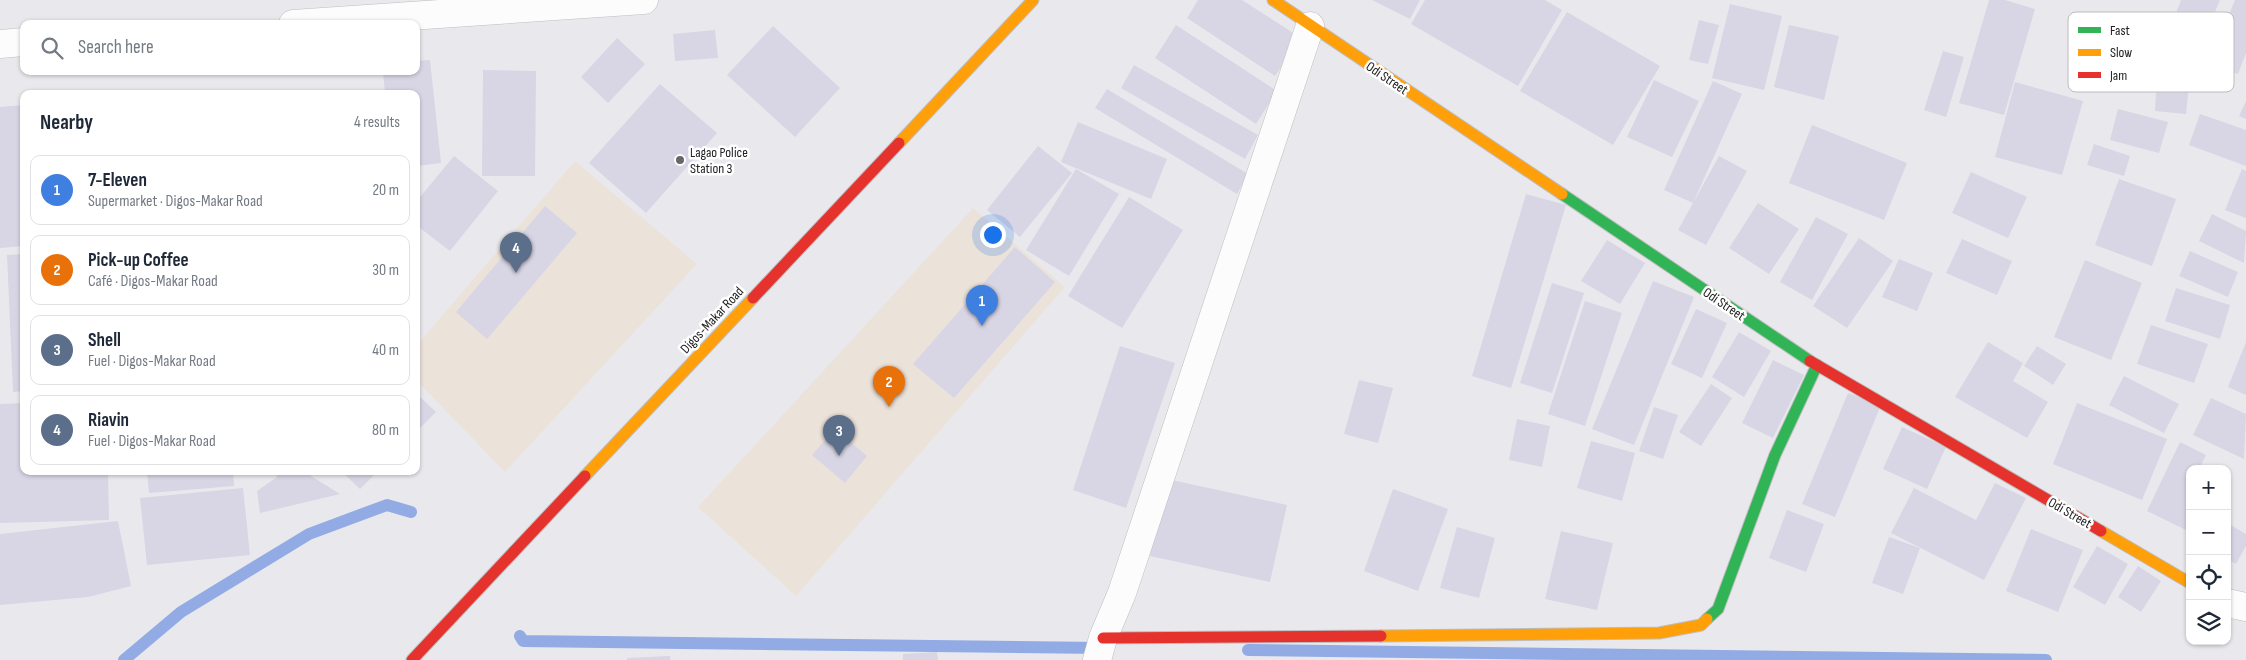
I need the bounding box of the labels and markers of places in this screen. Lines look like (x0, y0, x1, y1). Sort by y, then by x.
place label: Lagao Police Station 3 (690, 144, 748, 177)
marker: Lagao Police Station 3 (674, 154, 686, 166)
pin: 4 (500, 232, 532, 273)
pin: 1 (966, 285, 998, 326)
pin: 2 (873, 366, 905, 407)
pin: 3 (823, 415, 855, 456)

